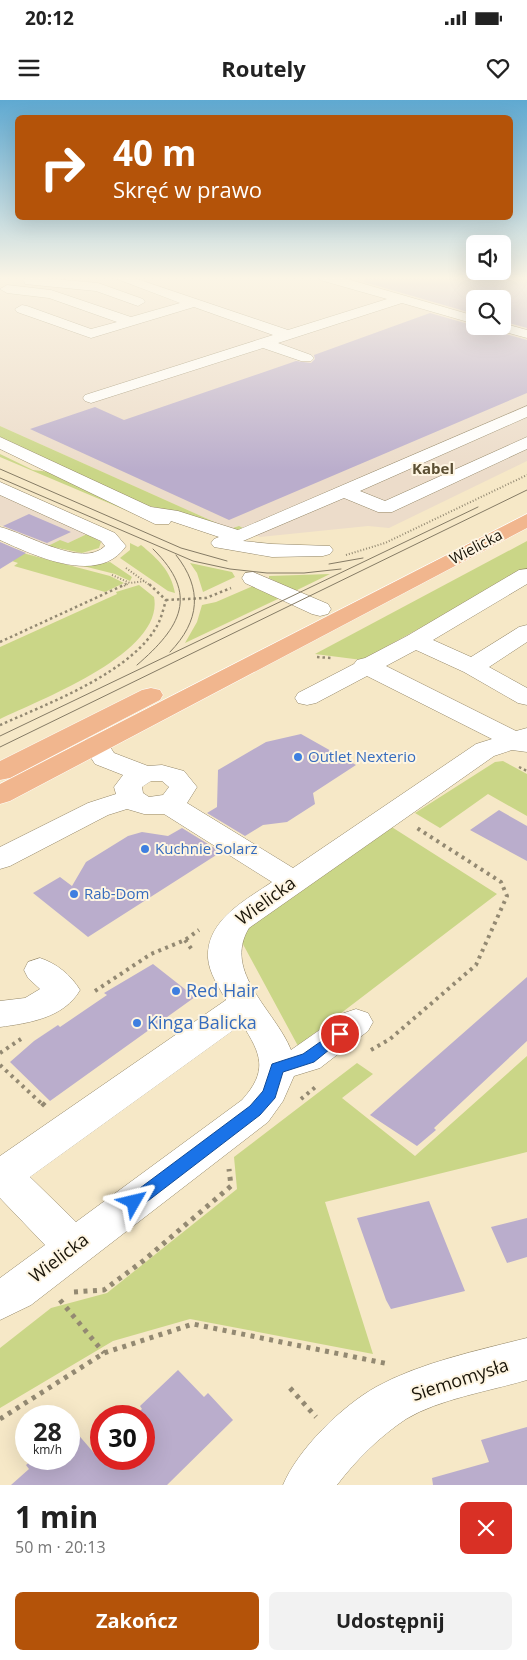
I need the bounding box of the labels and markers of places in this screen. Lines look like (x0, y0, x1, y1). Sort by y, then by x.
place label: Outlet Nexterio (308, 746, 416, 766)
marker: Outlet Nexterio (292, 751, 304, 763)
place label: Kuchnie Solarz (155, 838, 258, 858)
marker: Kuchnie Solarz (139, 843, 151, 855)
place label: Rab-Dom (84, 883, 149, 903)
marker: Rab-Dom (68, 888, 80, 900)
place label: Red Hair (186, 978, 259, 1002)
marker: Red Hair (170, 985, 182, 997)
place label: Kinga Balicka (147, 1010, 257, 1034)
pin (319, 1013, 361, 1055)
marker: Kinga Balicka (131, 1017, 143, 1029)

